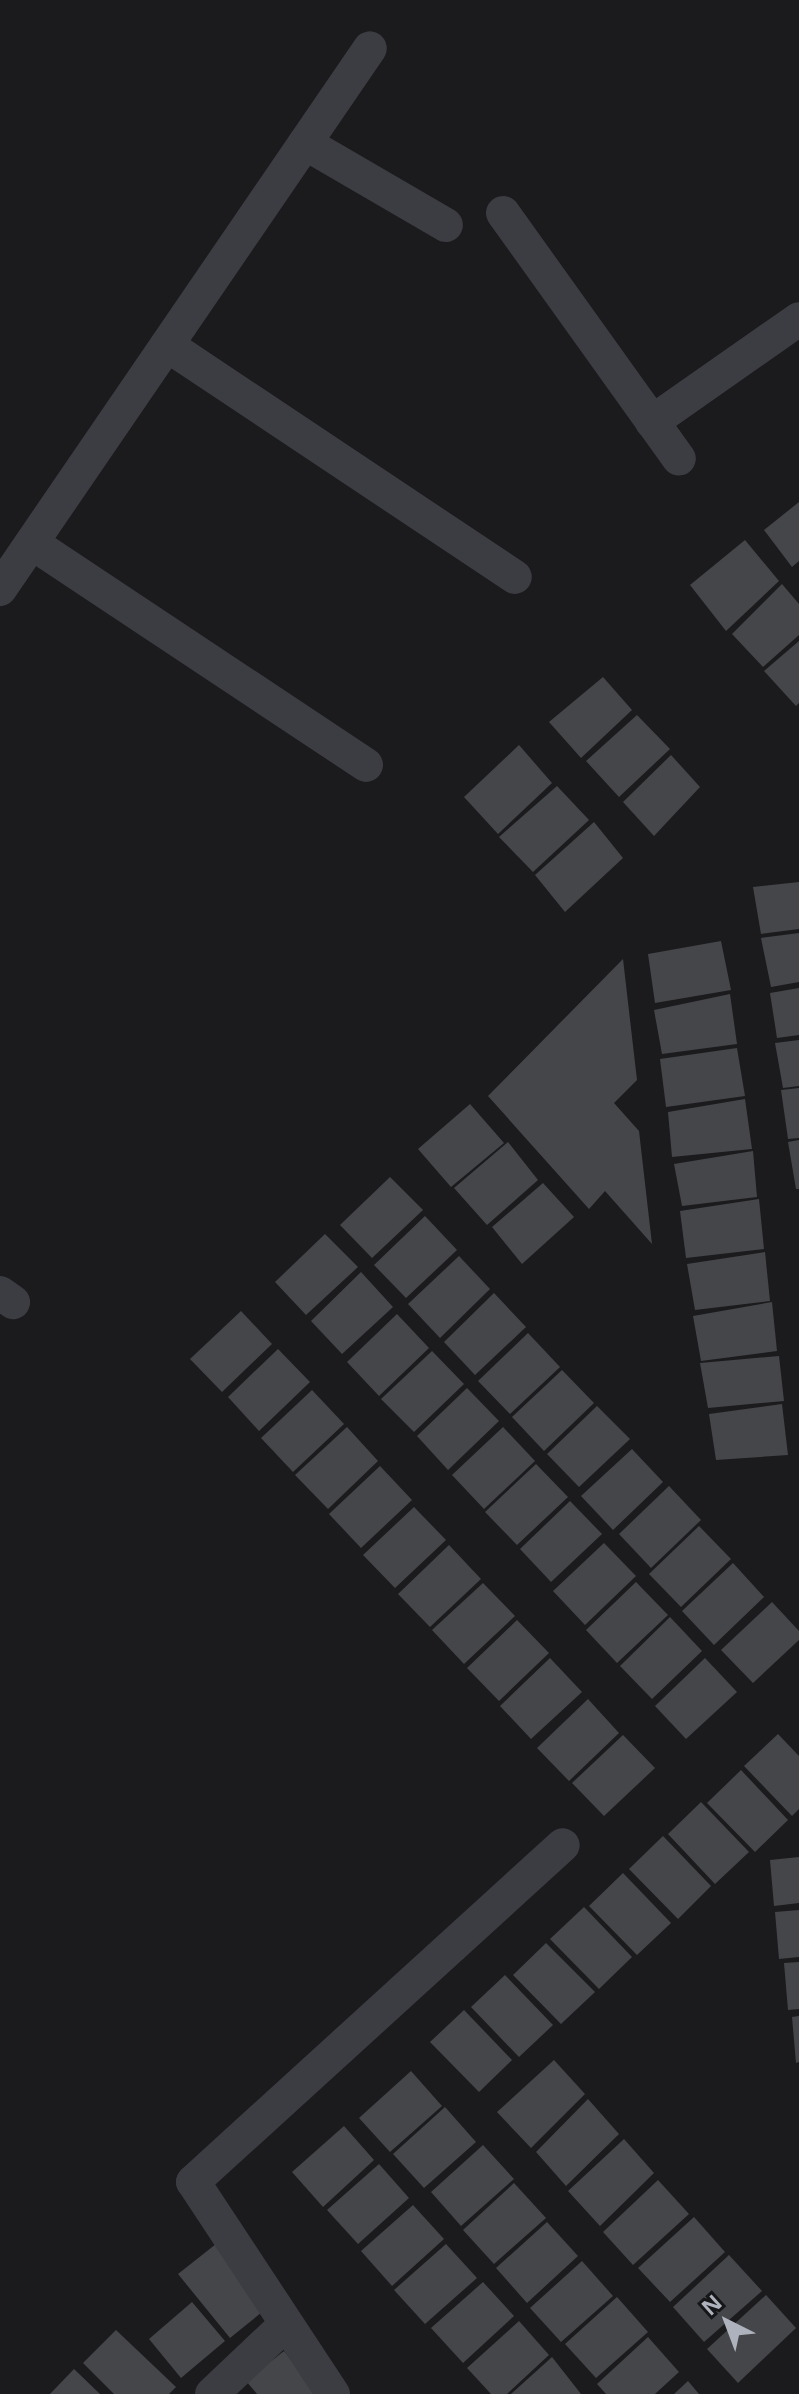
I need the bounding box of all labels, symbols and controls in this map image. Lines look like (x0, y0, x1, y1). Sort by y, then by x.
north arrow (687, 2282, 767, 2362)
text: N (694, 2287, 728, 2321)

